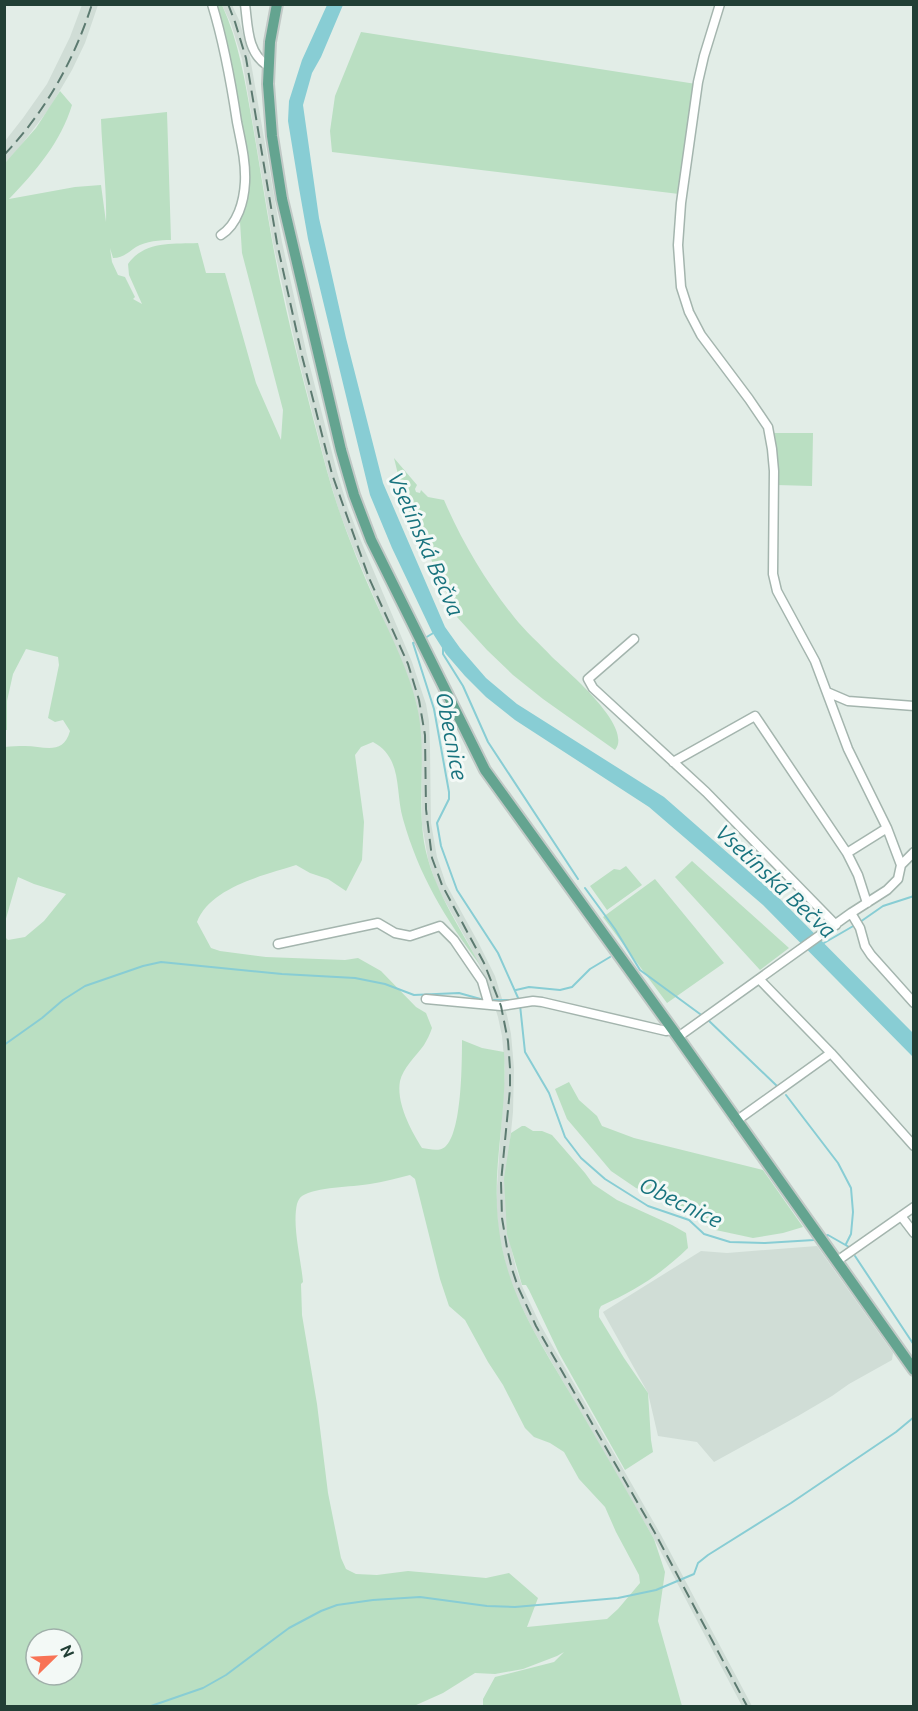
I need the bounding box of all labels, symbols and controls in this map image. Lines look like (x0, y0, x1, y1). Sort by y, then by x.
water label: Vsetínská Bečva (384, 468, 469, 620)
water label: Obecnice (432, 690, 473, 782)
water label: Vsetínská Bečva (711, 819, 841, 943)
water label: Obecnice (636, 1171, 727, 1232)
north arrow (24, 1627, 84, 1687)
text: N (57, 1642, 78, 1660)

